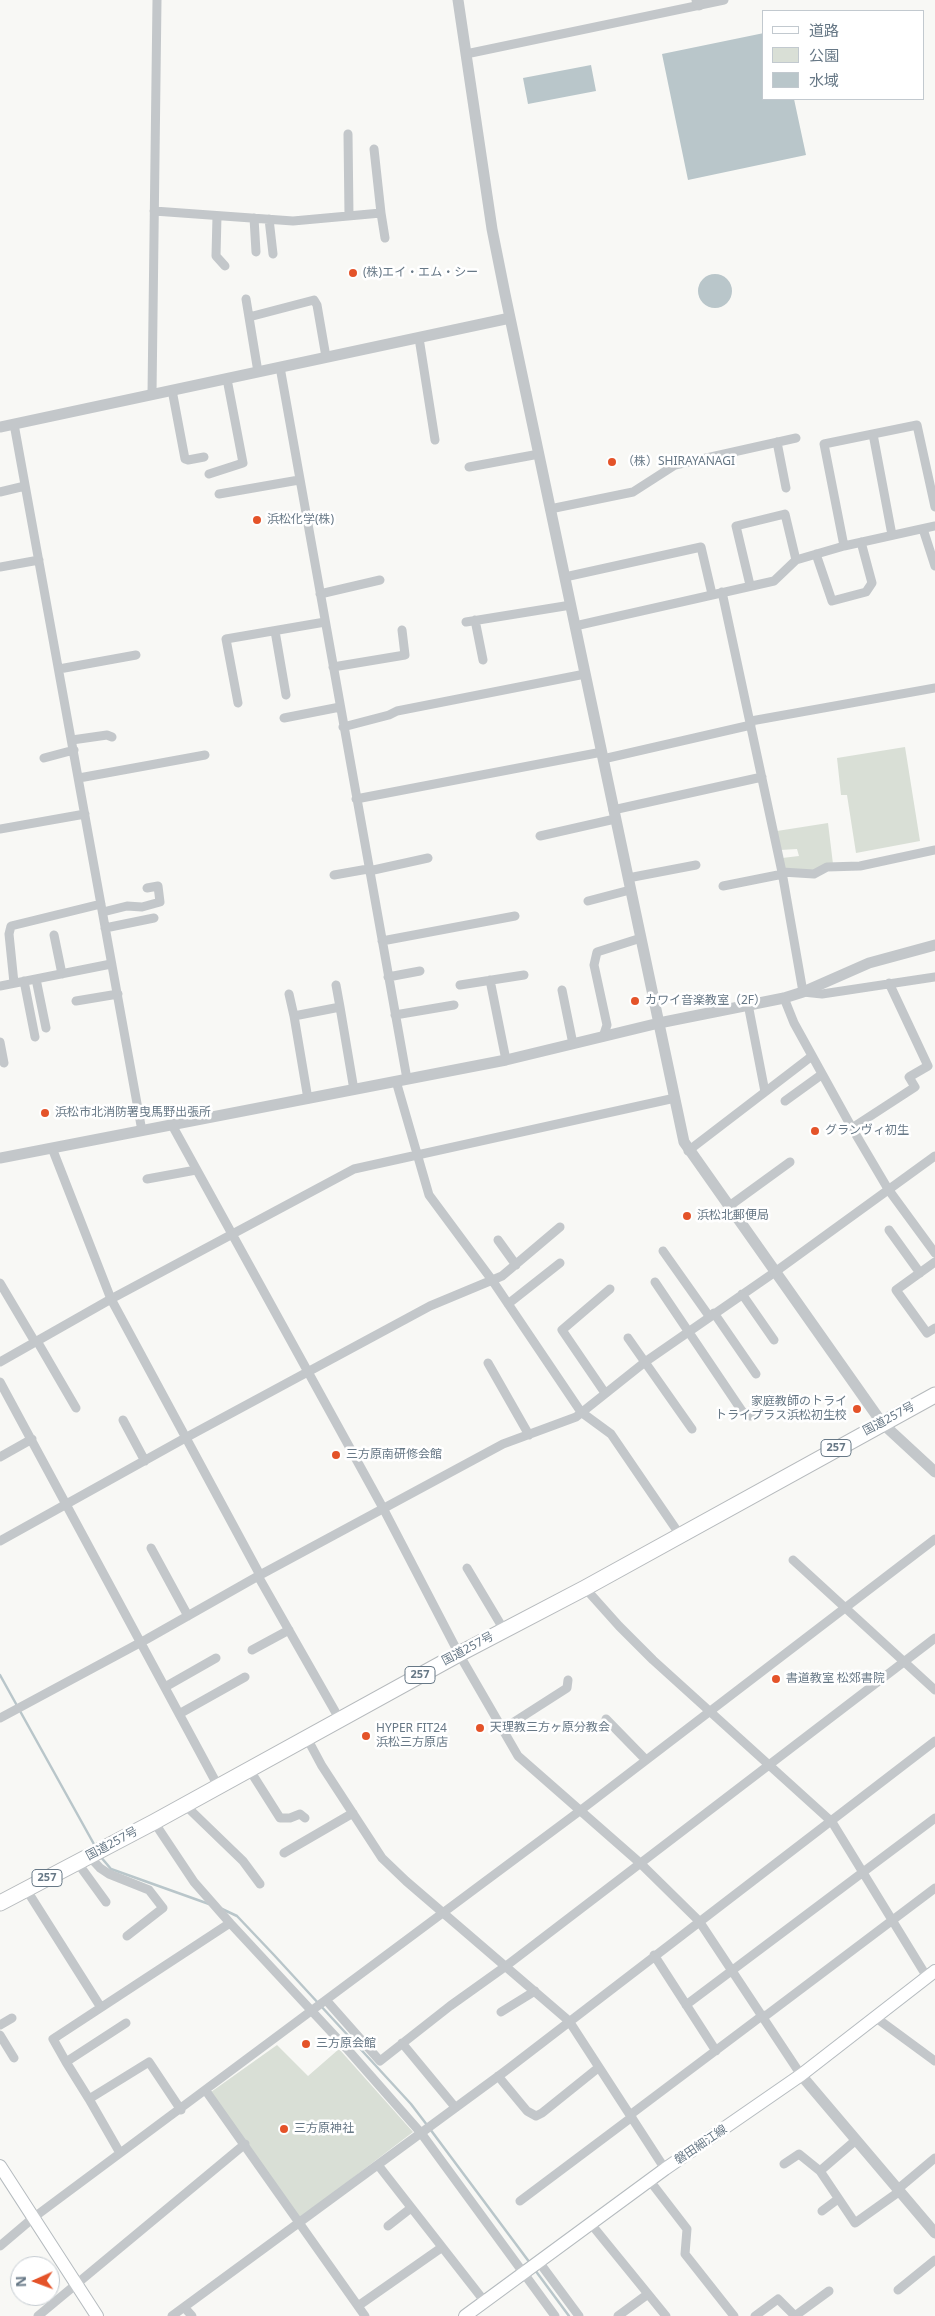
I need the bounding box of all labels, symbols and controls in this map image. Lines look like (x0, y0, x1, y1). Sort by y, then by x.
legend (762, 10, 925, 100)
text: 道路 (809, 20, 839, 40)
text: 公園 (809, 45, 839, 65)
text: 水域 (809, 70, 839, 90)
place label: (株)エイ・エム・シー (363, 266, 478, 280)
marker: (株)エイ・エム・シー (347, 267, 359, 279)
place label: （株）SHIRAYANAGI (622, 455, 735, 469)
marker: （株）SHIRAYANAGI (606, 456, 618, 468)
place label: 浜松化学(株) (267, 513, 334, 527)
marker: 浜松化学(株) (251, 514, 263, 526)
place label: カワイ音楽教室（2F） (645, 994, 766, 1008)
marker: カワイ音楽教室（2F） (629, 995, 641, 1007)
place label: 浜松市北消防署曳馬野出張所 (55, 1106, 211, 1120)
marker: 浜松市北消防署曳馬野出張所 (39, 1107, 51, 1119)
place label: グランヴィ初生 (825, 1124, 909, 1138)
marker: グランヴィ初生 (809, 1125, 821, 1137)
place label: 浜松北郵便局 (697, 1209, 769, 1223)
marker: 浜松北郵便局 (681, 1210, 693, 1222)
place label: 家庭教師のトライ トライプラス浜松初生校 (715, 1395, 847, 1423)
street label: 国道257号 (861, 1399, 917, 1439)
marker: 家庭教師のトライ トライプラス浜松初生校 (851, 1403, 863, 1415)
road number: 257 (821, 1440, 851, 1456)
place label: 三方原南研修会館 (346, 1448, 442, 1462)
marker: 三方原南研修会館 (330, 1449, 342, 1461)
street label: 国道257号 (440, 1629, 496, 1669)
road number: 257 (405, 1666, 435, 1684)
place label: 書道教室 松郊書院 (786, 1672, 885, 1686)
marker: 書道教室 松郊書院 (770, 1673, 782, 1685)
place label: 天理教三方ヶ原分教会 (490, 1721, 610, 1735)
place label: HYPER FIT24 浜松三方原店 (376, 1722, 448, 1750)
marker: 天理教三方ヶ原分教会 (474, 1722, 486, 1734)
marker: HYPER FIT24 浜松三方原店 (360, 1730, 372, 1742)
street label: 国道257号 (84, 1824, 140, 1864)
road number: 257 (32, 1870, 62, 1886)
place label: 三方原会館 (316, 2037, 376, 2051)
marker: 三方原会館 (300, 2038, 312, 2050)
place label: 三方原神社 (294, 2122, 354, 2136)
street label: 磐田細江線 (672, 2122, 730, 2168)
marker: 三方原神社 (278, 2123, 290, 2135)
north arrow (10, 2256, 60, 2306)
text: N (11, 2275, 30, 2288)

